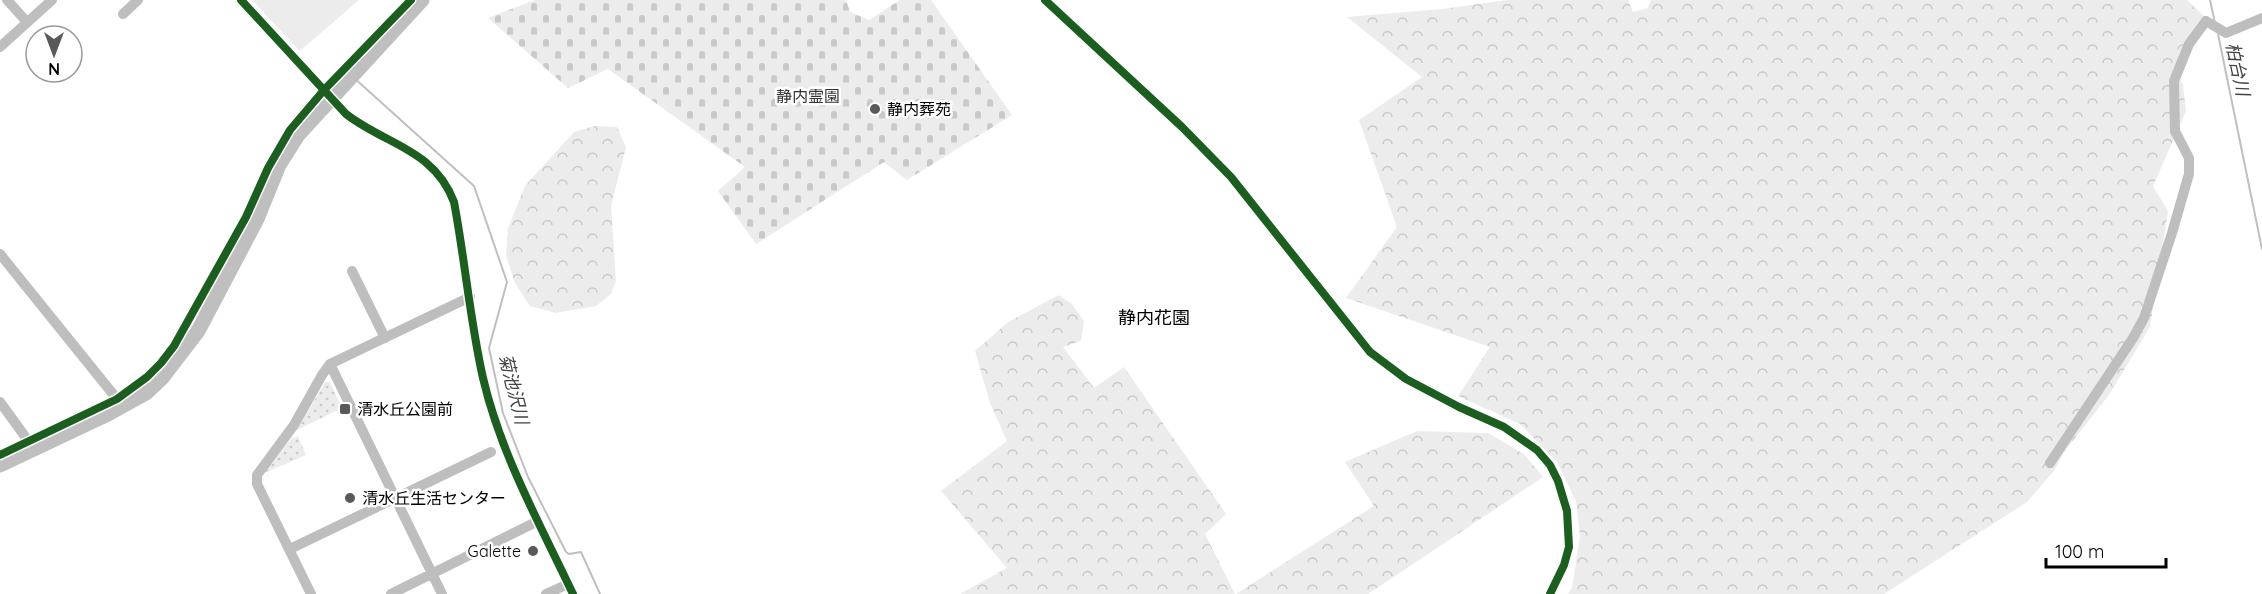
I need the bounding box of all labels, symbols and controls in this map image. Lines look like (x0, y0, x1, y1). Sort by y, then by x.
north arrow (24, 24, 84, 84)
water label: 柏台川 (2221, 40, 2255, 100)
text: N (48, 59, 60, 79)
park label: 静内霊園 (776, 86, 840, 106)
place label: 静内葬苑 (887, 99, 951, 119)
marker: 静内葬苑 (868, 102, 882, 116)
district label: 静内花園 (1118, 306, 1190, 329)
water label: 菊池沢川 (494, 351, 534, 429)
place label: 清水丘公園前 (357, 399, 453, 419)
marker: 清水丘公園前 (338, 402, 352, 416)
place label: 清水丘生活センター (362, 488, 506, 508)
marker: 清水丘生活センター (343, 491, 357, 505)
scale bar (2046, 531, 2166, 569)
text: 100 m (2055, 540, 2104, 563)
place label: Galette (468, 541, 521, 561)
marker: Galette (526, 544, 540, 558)

